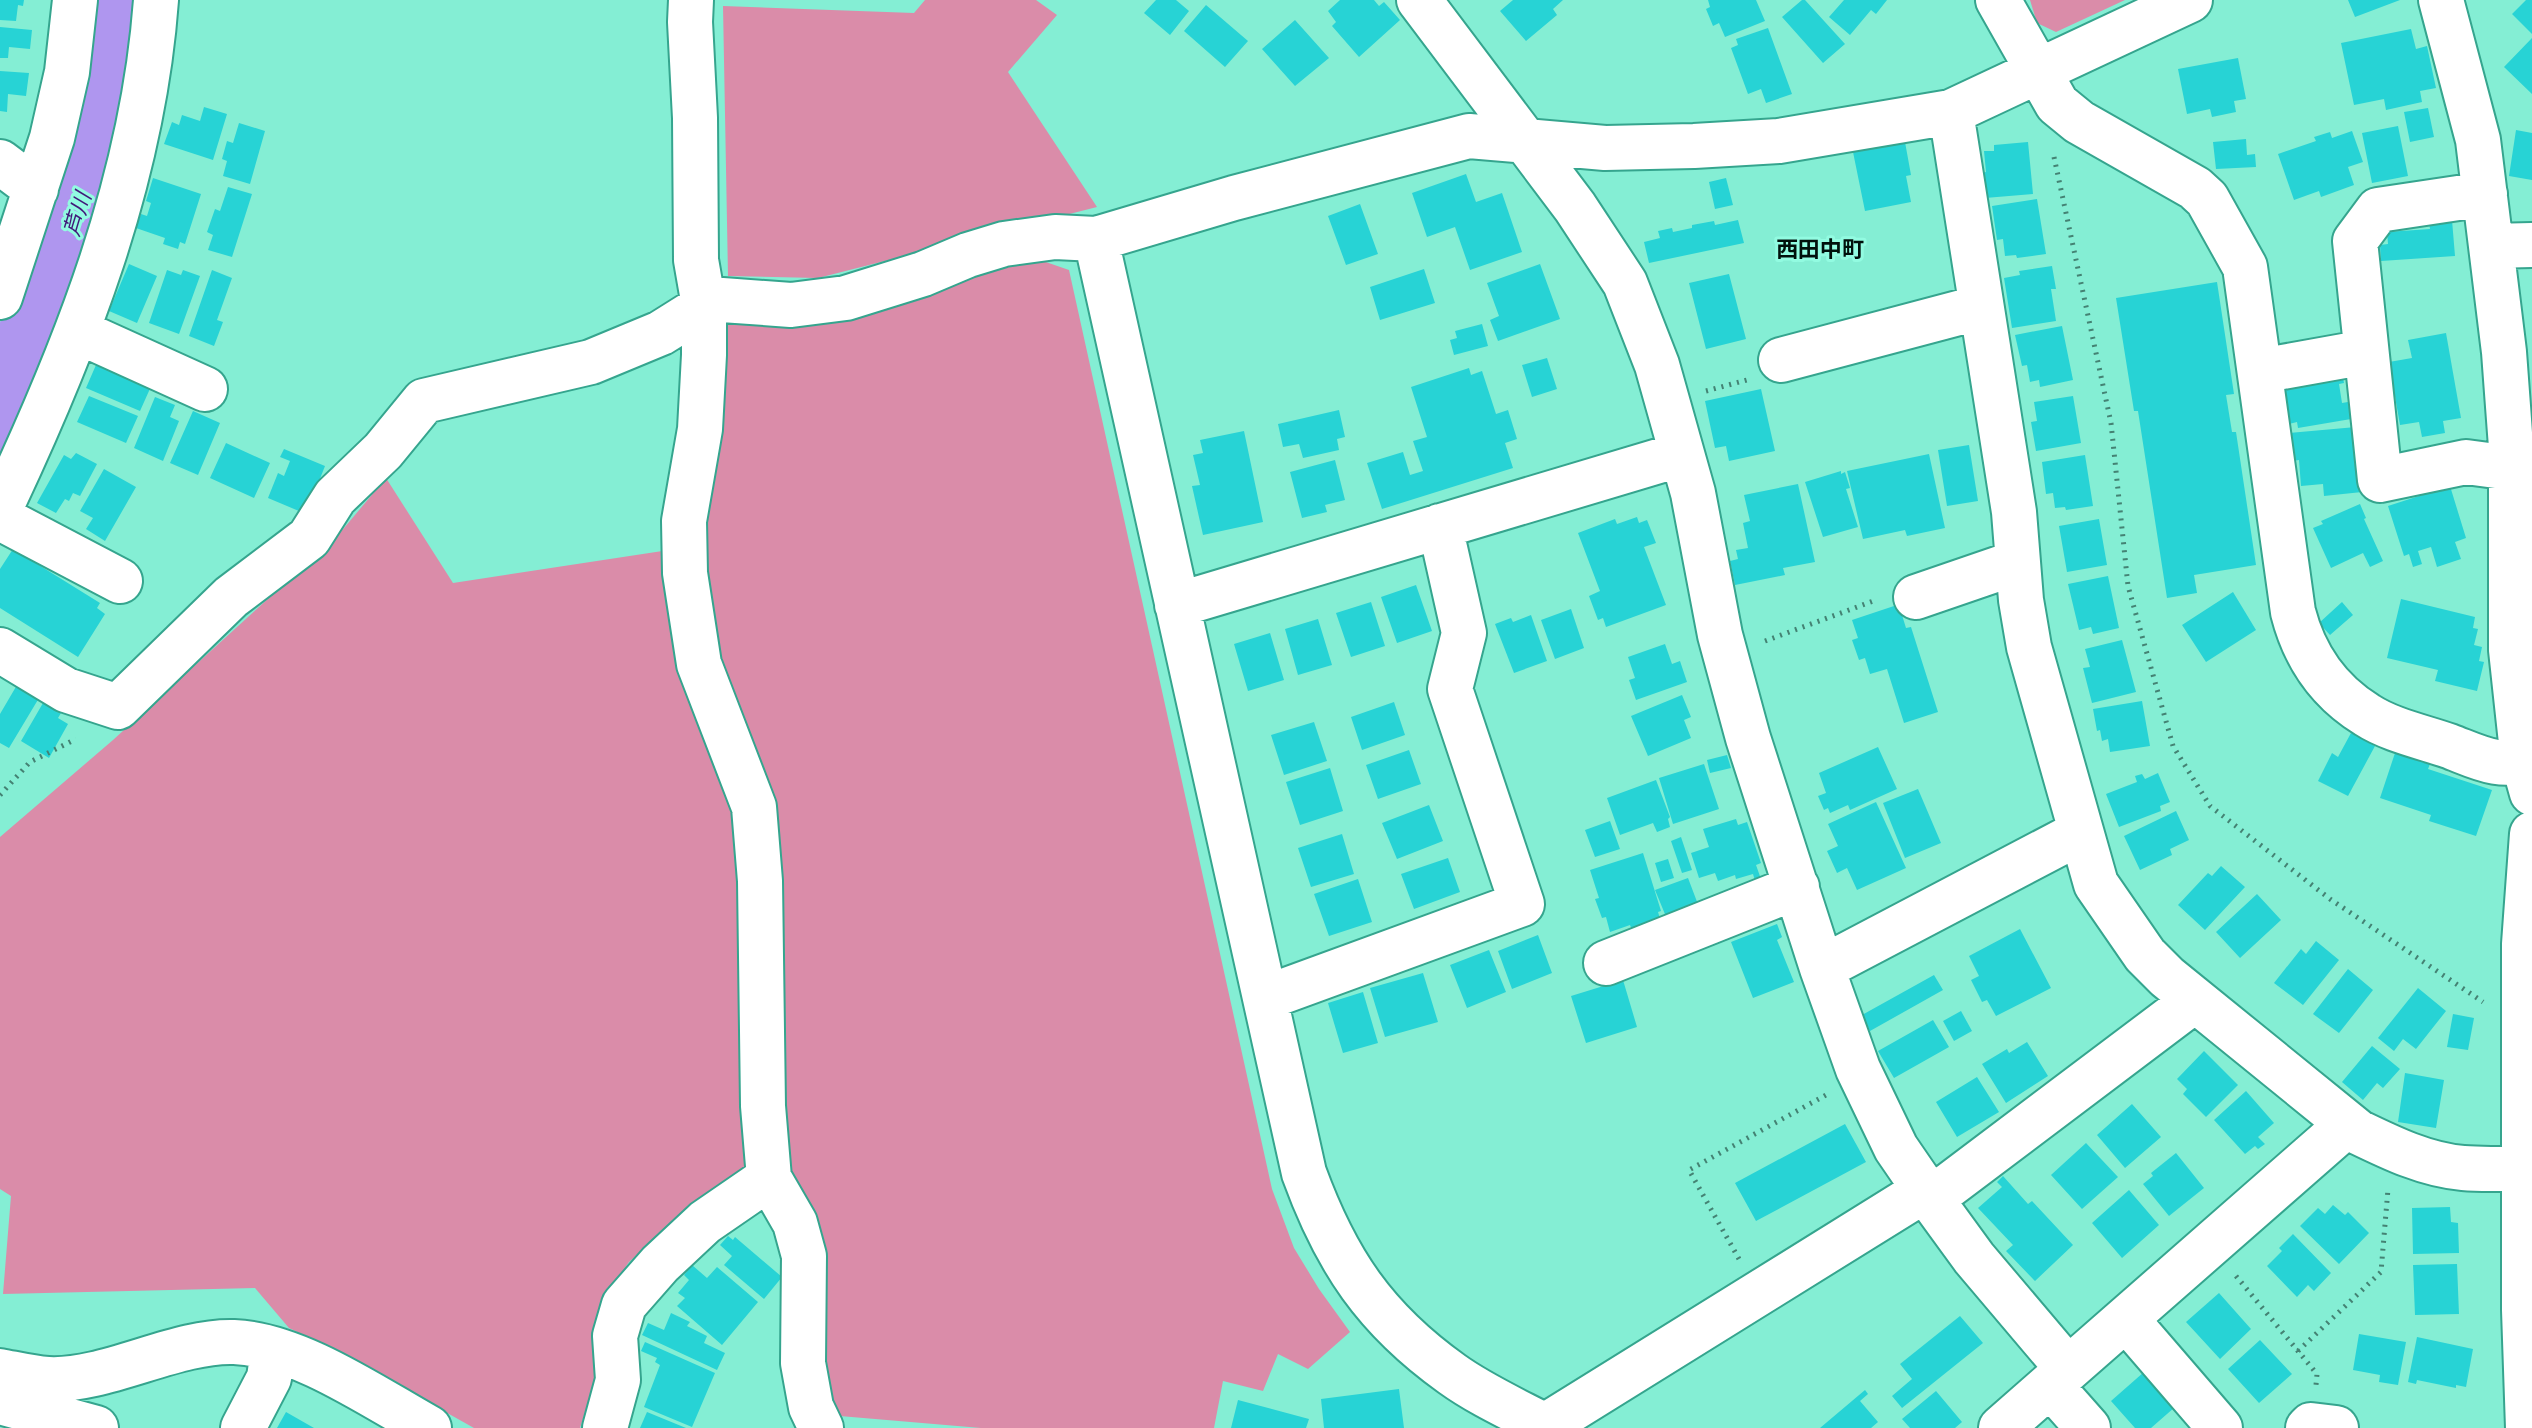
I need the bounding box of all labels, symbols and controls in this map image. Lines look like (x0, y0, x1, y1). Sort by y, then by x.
water label: 芦川 (57, 187, 98, 239)
district label: 西田中町 (1776, 235, 1864, 264)

